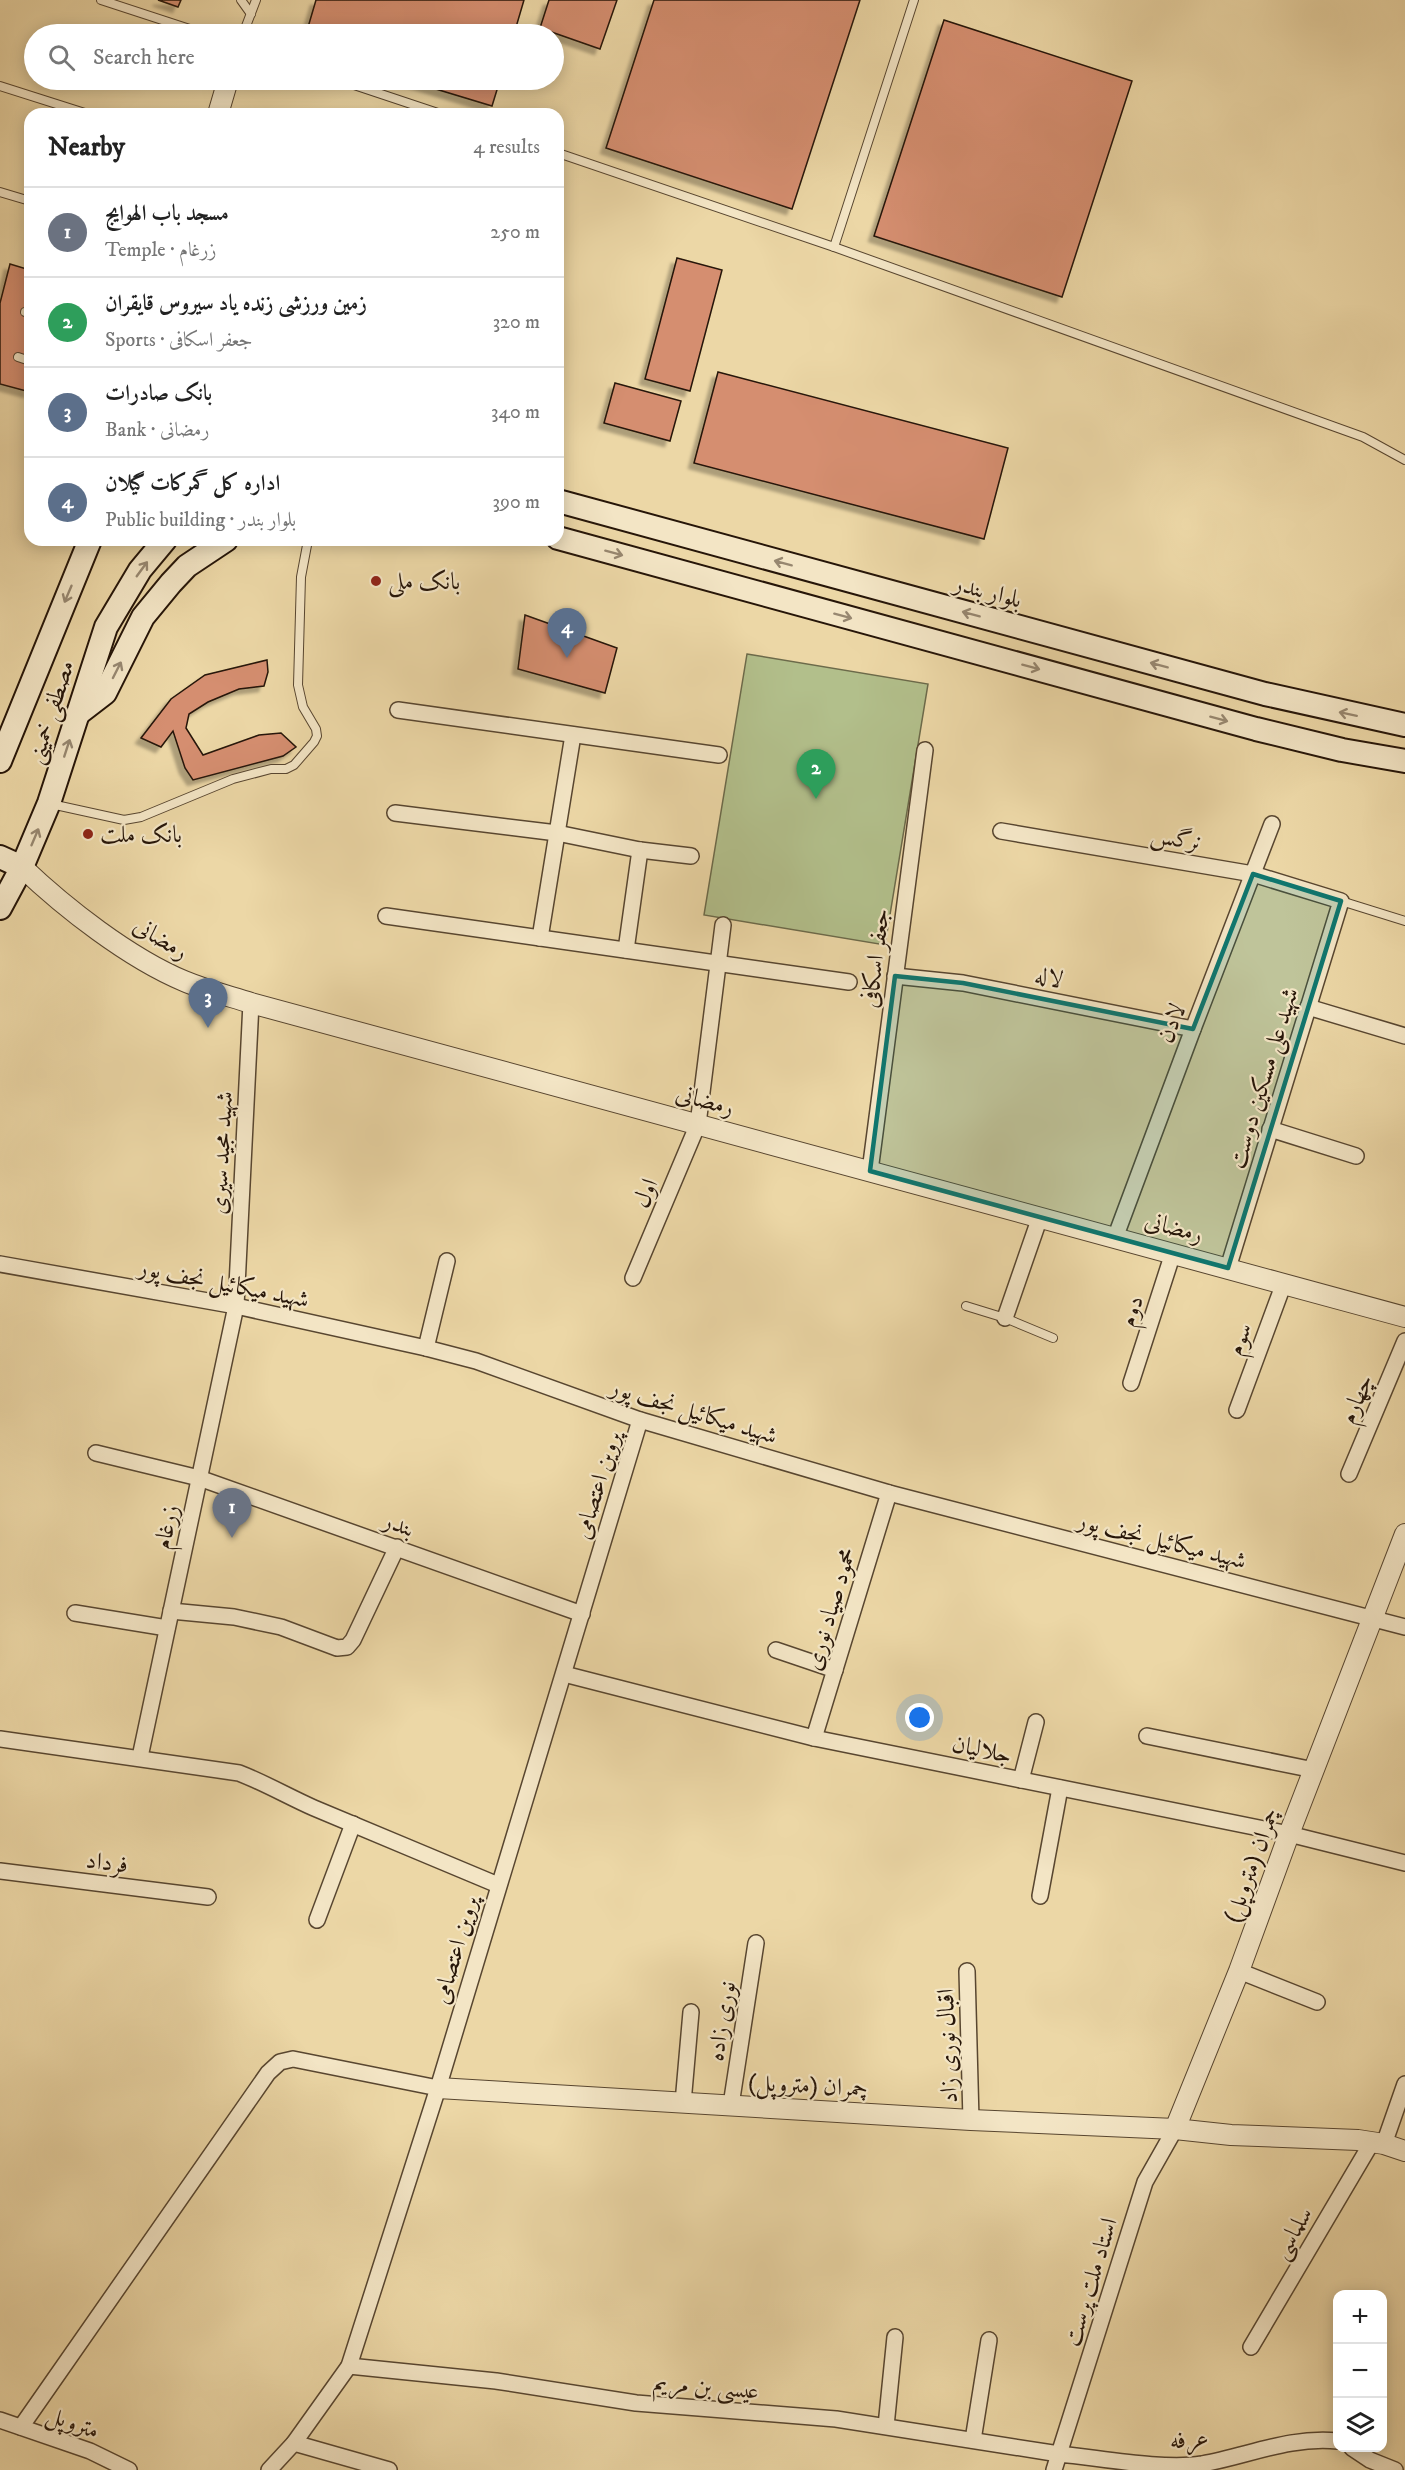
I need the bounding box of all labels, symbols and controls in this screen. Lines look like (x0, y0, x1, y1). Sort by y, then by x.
search box (24, 24, 564, 90)
icon: search (45, 41, 78, 74)
text: Search here (93, 44, 195, 71)
text: Nearby (48, 131, 125, 164)
text: 4 results (473, 135, 540, 160)
text: مسجد باب الهوایج (105, 200, 229, 227)
text: 1 (64, 220, 71, 245)
text: 250 m (490, 220, 540, 245)
text: Temple · زرغام (105, 238, 216, 263)
text: زمین ورزشی زنده یاد سیروس قایقران (105, 290, 367, 317)
text: 2 (63, 310, 72, 335)
text: 320 m (493, 310, 540, 335)
text: Sports · جعفر اسکافی (105, 328, 253, 353)
text: بانک صادرات (105, 380, 212, 407)
text: 3 (64, 400, 71, 425)
text: 340 m (491, 400, 540, 425)
text: Bank · رمضانی (105, 418, 209, 443)
text: اداره کل گمرکات گیلان (105, 470, 280, 497)
text: 4 (62, 490, 73, 515)
text: 390 m (492, 490, 540, 515)
text: Public building · بلوار بندر (105, 508, 296, 533)
one-way arrow (605, 548, 624, 560)
one-way arrow (773, 556, 792, 568)
one-way arrow (135, 561, 148, 577)
place label: بانک ملی (388, 567, 460, 598)
street label: بلوار بندر (949, 568, 1025, 615)
marker: بانک ملی (369, 574, 383, 588)
one-way arrow (62, 584, 73, 603)
pin: 4 (548, 608, 586, 658)
one-way arrow (962, 608, 981, 619)
one-way arrow (833, 610, 852, 622)
street label: مصطفی خمینی (20, 657, 83, 768)
one-way arrow (1150, 659, 1169, 671)
one-way arrow (111, 662, 123, 680)
one-way arrow (1021, 662, 1040, 673)
one-way arrow (1338, 708, 1358, 719)
one-way arrow (1209, 713, 1228, 725)
one-way arrow (63, 739, 74, 758)
pin: 2 (796, 750, 836, 799)
place label: بانک ملت (100, 820, 182, 850)
street label: نرگس (1148, 820, 1204, 858)
marker: بانک ملت (81, 827, 95, 841)
one-way arrow (30, 829, 41, 847)
street label: جعفر اسکافی (855, 907, 897, 1010)
street label: رمضانی (127, 911, 194, 967)
street label: لاله (1032, 961, 1066, 995)
pin: 3 (188, 978, 228, 1028)
street label: شهید علی مسکین دوست (1222, 984, 1307, 1173)
street label: لادن (1151, 999, 1193, 1047)
street label: رمضانی (672, 1079, 737, 1123)
street label: شهید مجید سیری (204, 1091, 240, 1216)
street label: اول (626, 1174, 665, 1213)
street label: رمضانی (1141, 1206, 1206, 1250)
street label: شهید میکائیل نجف پور (134, 1252, 312, 1316)
street label: دوم (1113, 1292, 1156, 1332)
street label: سوم (1220, 1319, 1264, 1362)
street label: چهارم (1333, 1370, 1385, 1431)
street label: شهید میکائیل نجف پور (604, 1372, 781, 1453)
street label: پروین اعتصامی (567, 1425, 629, 1543)
pin: 1 (212, 1488, 252, 1538)
street label: زرغام (148, 1502, 191, 1553)
street label: بندر (377, 1505, 418, 1544)
street label: شهید میکائیل نجف پور (1072, 1505, 1249, 1577)
street label: محمود صیاد نوری (798, 1544, 864, 1674)
your location (905, 1703, 934, 1732)
street label: جلالیان (949, 1729, 1014, 1771)
street label: چمران (متروپل) (1217, 1804, 1287, 1927)
street label: فرداد (84, 1846, 130, 1880)
street label: پروین اعتصامی (426, 1890, 486, 2008)
street label: نوری زاده (701, 1979, 743, 2063)
street label: اقبال نوری زاد (931, 1988, 965, 2104)
street label: چمران (متروپل) (747, 2068, 869, 2105)
street label: سلماسی (1266, 2202, 1321, 2266)
street label: استاد ملت پرست (1057, 2214, 1125, 2350)
map controls (1333, 2290, 1387, 2452)
button: + (1333, 2290, 1387, 2344)
button: − (1333, 2344, 1387, 2398)
street label: عیسی بن مریم (651, 2367, 760, 2412)
button: layers (1333, 2398, 1387, 2452)
street label: متروپل (42, 2400, 103, 2447)
street label: عرفه (1168, 2423, 1210, 2458)

